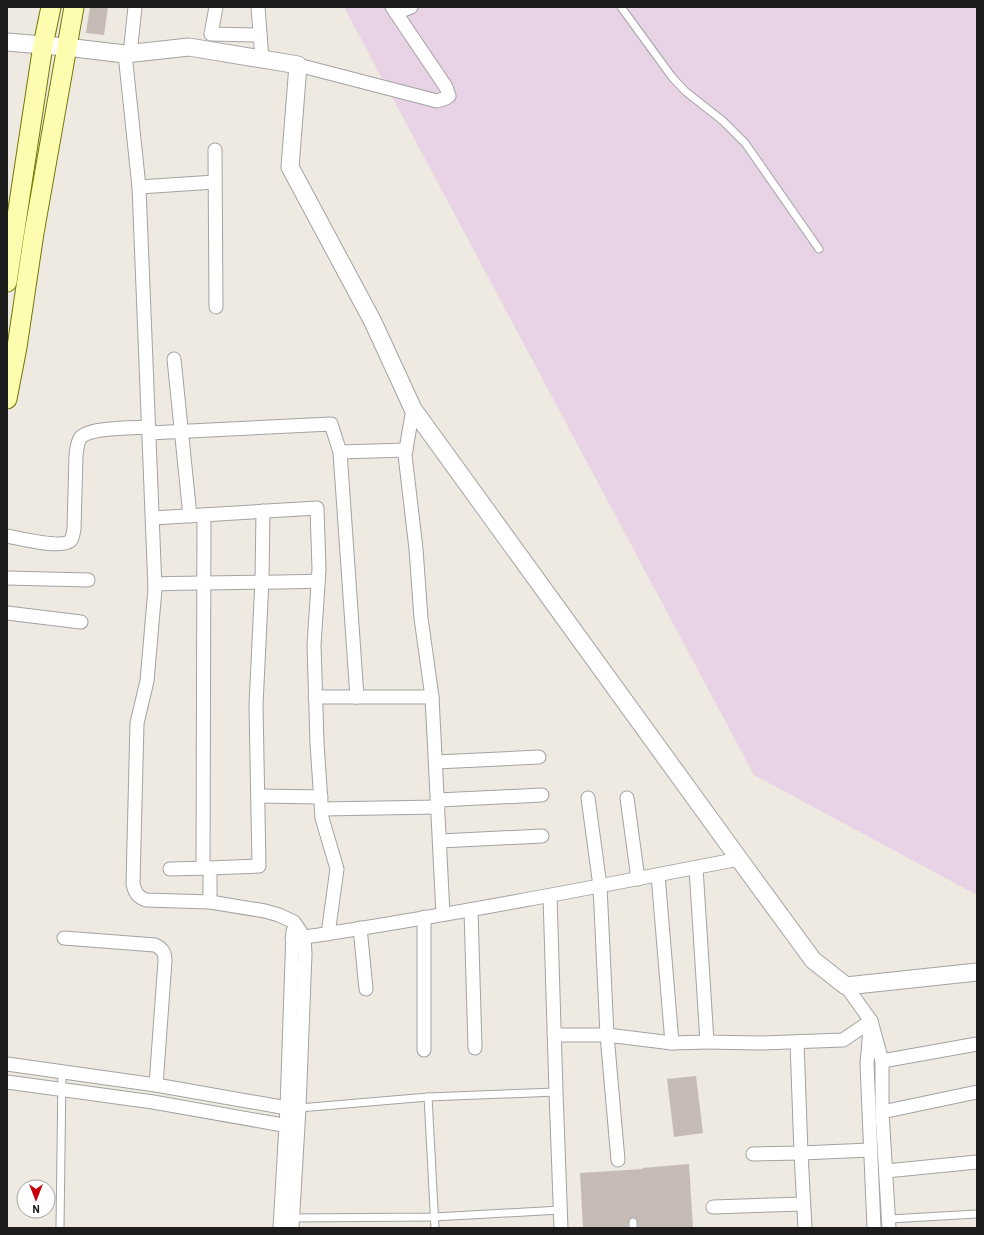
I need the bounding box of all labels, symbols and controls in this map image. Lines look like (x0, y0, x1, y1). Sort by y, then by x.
north arrow (16, 1179, 56, 1219)
text: N (32, 1203, 40, 1216)

